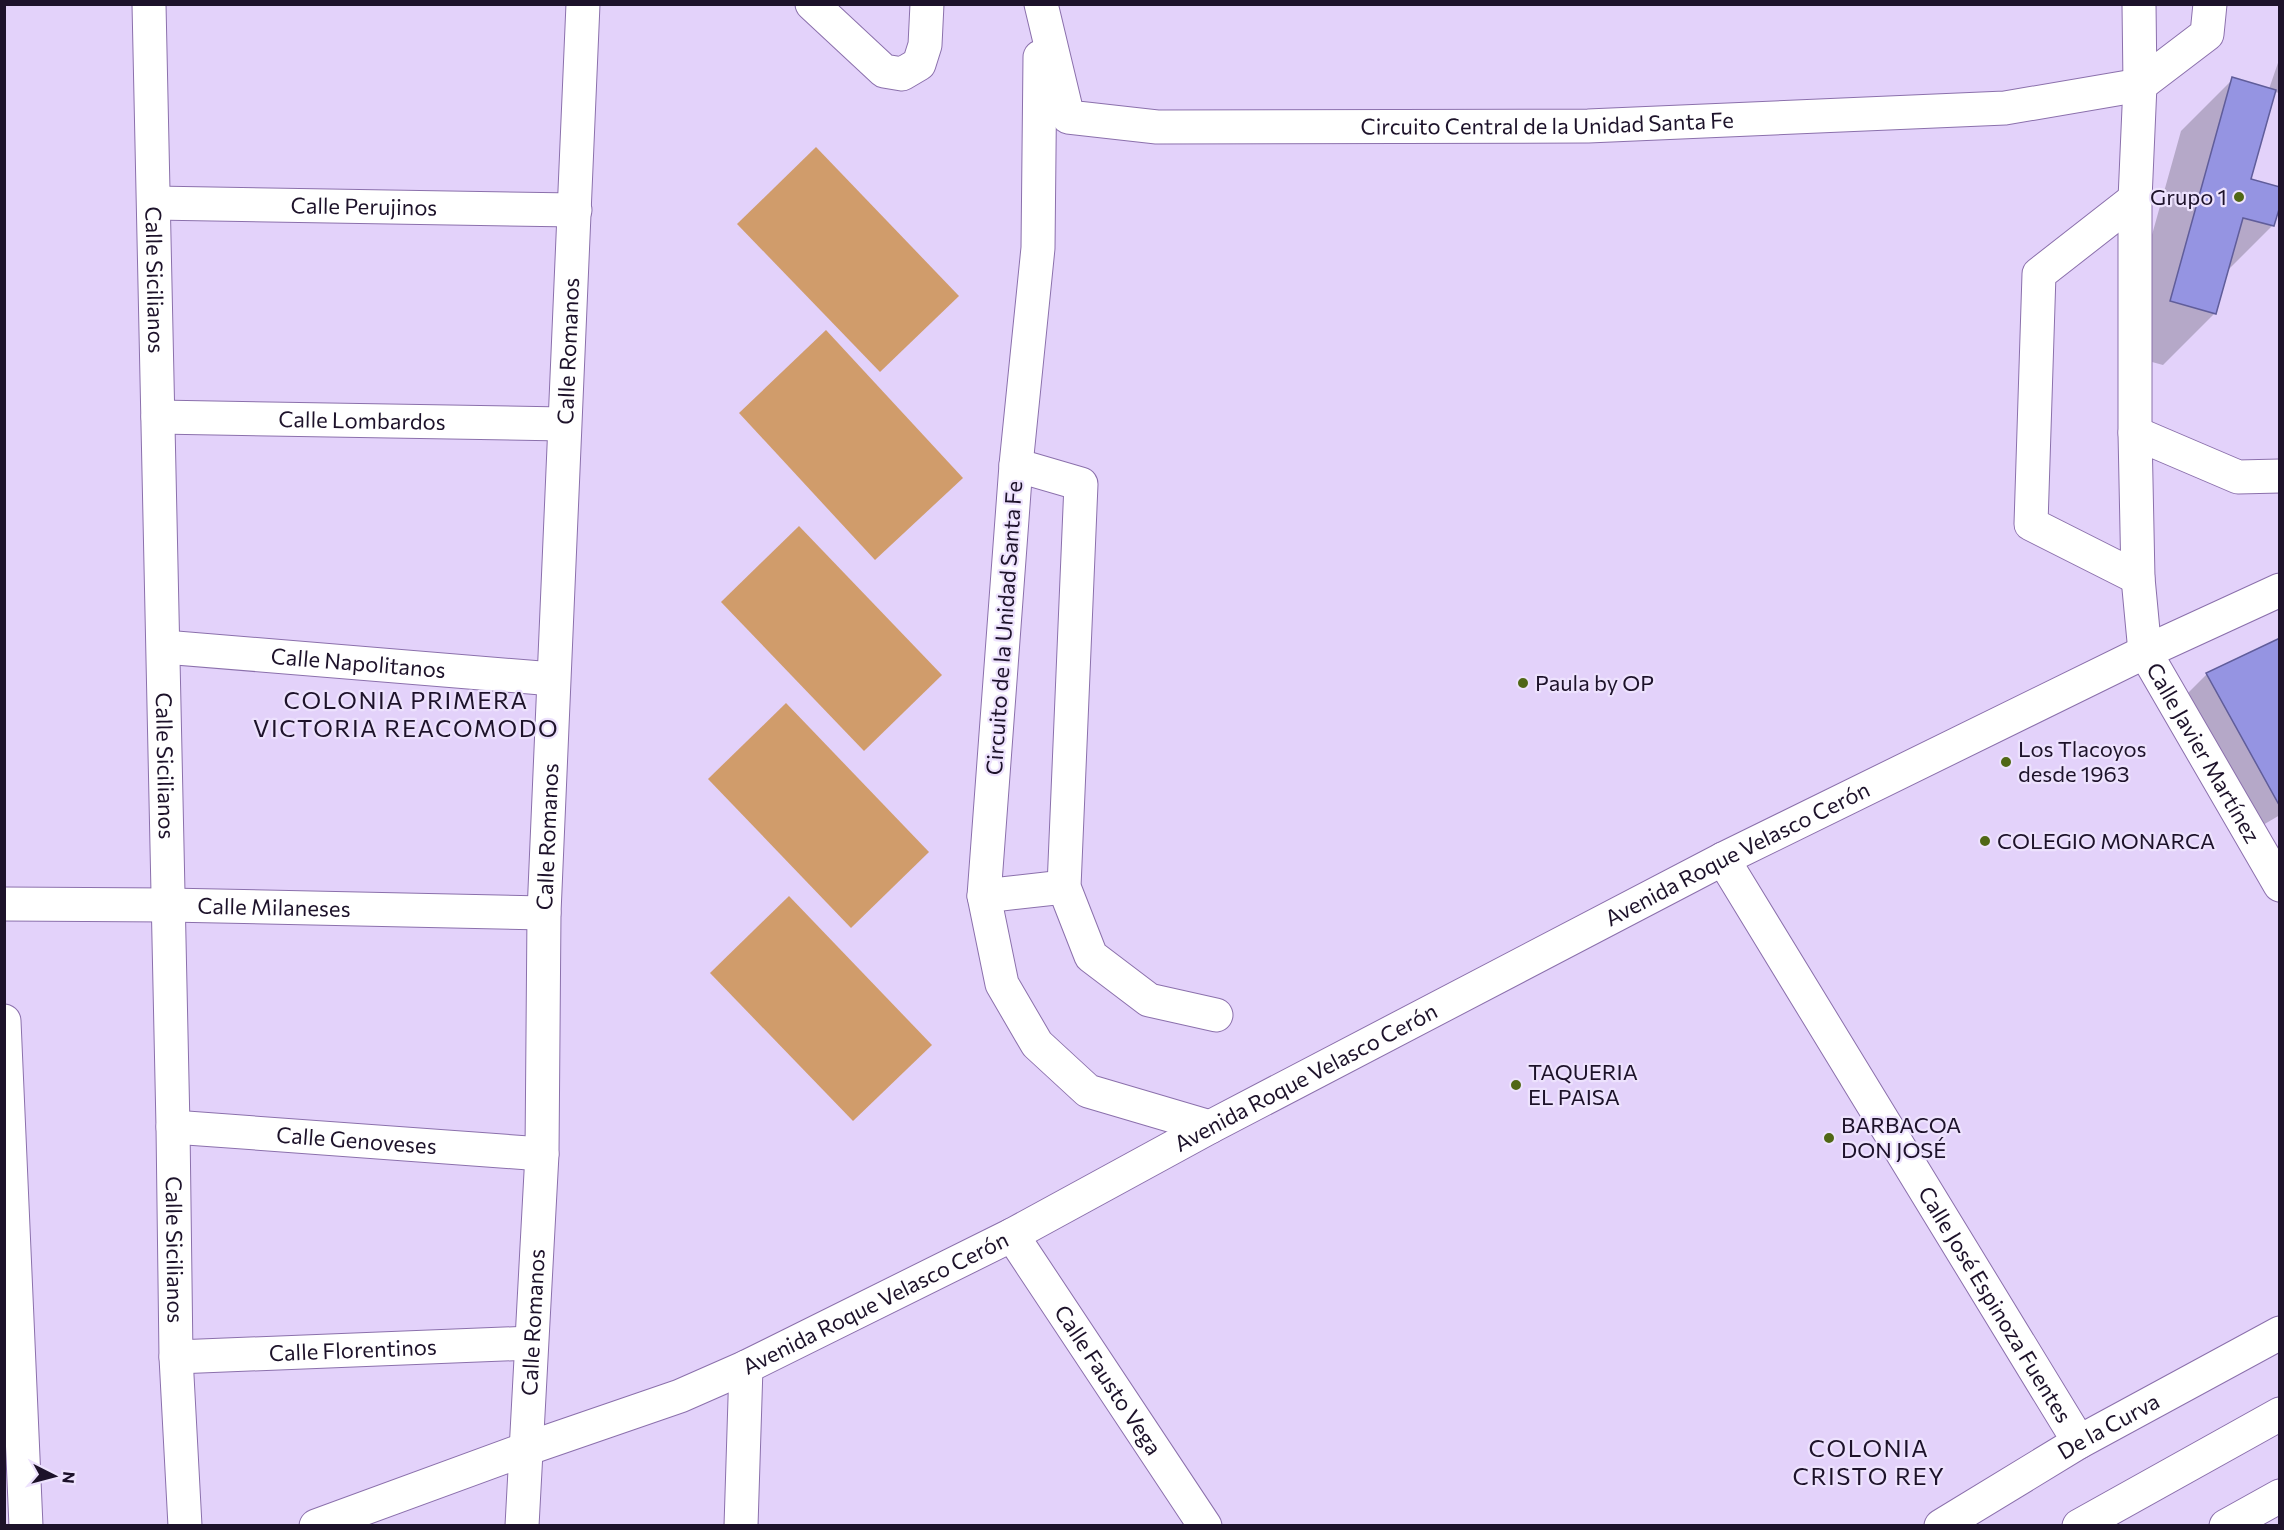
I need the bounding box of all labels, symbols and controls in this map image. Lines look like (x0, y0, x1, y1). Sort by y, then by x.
street label: Circuito Central de la Unidad Santa Fe (1361, 106, 1734, 140)
place label: Grupo 1 (2150, 183, 2227, 210)
marker: Grupo 1 (2232, 190, 2246, 204)
street label: Calle Perujinos (290, 191, 437, 221)
street label: Calle Sicilianos (140, 206, 170, 354)
street label: Calle Romanos (551, 277, 584, 425)
street label: Calle Lombardos (278, 405, 446, 435)
street label: Circuito de la Unidad Santa Fe (980, 480, 1027, 776)
street label: Calle Napolitanos (270, 642, 447, 683)
street label: Calle Javier Martínez (2141, 658, 2267, 848)
place label: Paula by OP (1535, 669, 1654, 696)
marker: Paula by OP (1516, 676, 1530, 690)
district label: COLONIA PRIMERA VICTORIA REACOMODO (253, 685, 559, 742)
street label: Calle Sicilianos (151, 692, 181, 840)
place label: Los Tlacoyos desde 1963 (2018, 735, 2147, 787)
marker: Los Tlacoyos desde 1963 (1999, 755, 2013, 769)
street label: Calle Romanos (530, 763, 563, 911)
street label: Avenida Roque Velasco Cerón (1600, 775, 1874, 931)
place label: COLEGIO MONARCA (1997, 827, 2215, 854)
marker: COLEGIO MONARCA (1978, 834, 1992, 848)
street label: Calle Milaneses (197, 892, 351, 922)
street label: Avenida Roque Velasco Cerón (1169, 997, 1442, 1157)
place label: TAQUERIA EL PAISA (1528, 1058, 1638, 1110)
marker: TAQUERIA EL PAISA (1509, 1078, 1523, 1092)
place label: BARBACOA DON JOSÉ (1841, 1111, 1961, 1163)
street label: Calle Genoveses (275, 1121, 438, 1159)
marker: BARBACOA DON JOSÉ (1822, 1131, 1836, 1145)
street label: Calle Sicilianos (161, 1176, 190, 1323)
street label: Calle José Espinoza Fuentes (1913, 1181, 2078, 1427)
street label: Avenida Roque Velasco Cerón (738, 1225, 1012, 1380)
street label: Calle Romanos (515, 1248, 550, 1396)
street label: Calle Fausto Vega (1049, 1300, 1168, 1460)
street label: Calle Florentinos (268, 1333, 437, 1366)
street label: De la Curva (2052, 1387, 2164, 1465)
district label: COLONIA CRISTO REY (1793, 1433, 1945, 1490)
north arrow (24, 1446, 84, 1506)
text: N (59, 1471, 79, 1485)

